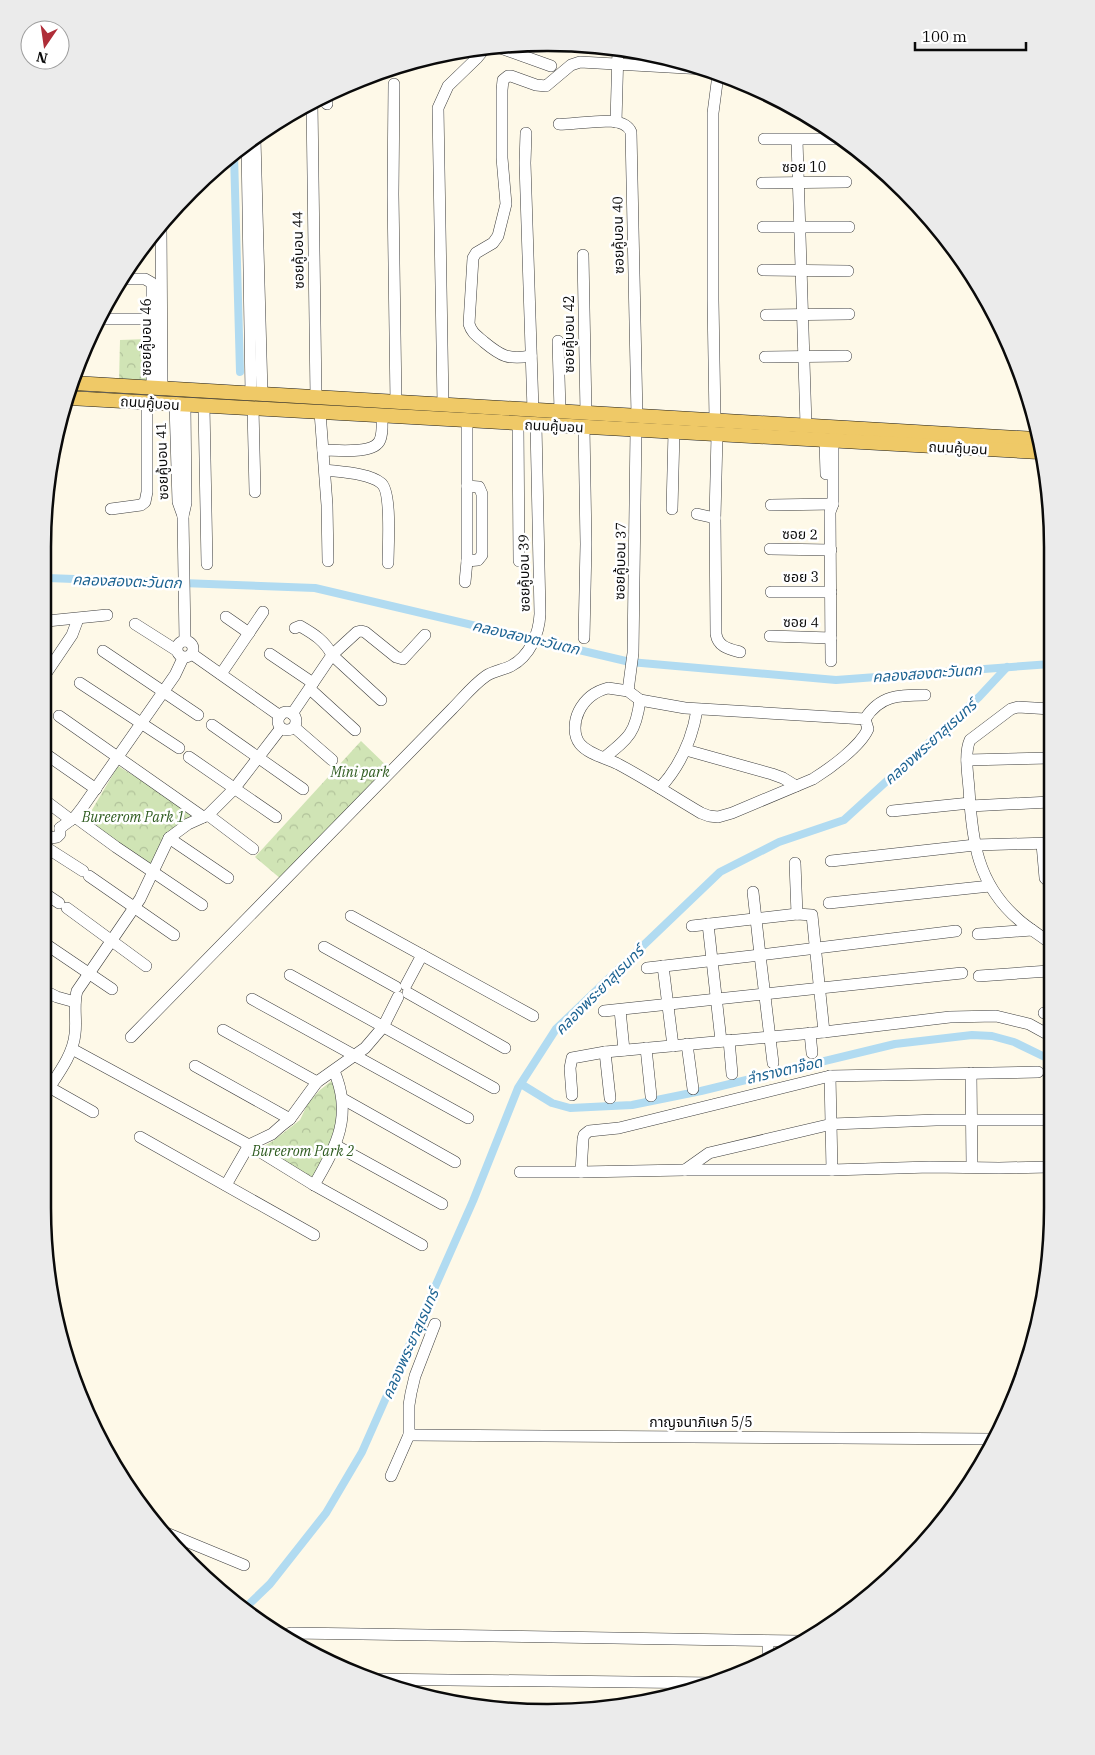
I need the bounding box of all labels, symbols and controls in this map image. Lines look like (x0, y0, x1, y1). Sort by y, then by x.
north arrow (20, 20, 70, 70)
scale bar (915, 20, 1026, 52)
text: 100 m (922, 27, 967, 46)
text: N (35, 48, 49, 68)
street label: ซอย 10 (782, 158, 826, 176)
street label: ซอยคู้บอน 40 (608, 196, 628, 274)
street label: ซอยคู้บอน 44 (288, 211, 308, 289)
street label: ซอยคู้บอน 42 (560, 295, 578, 373)
street label: ซอยคู้บอน 46 (137, 298, 155, 376)
street label: ถนนคู้บอน (120, 392, 180, 414)
street label: ถนนคู้บอน (524, 415, 584, 437)
street label: ซอยคู้บอน 41 (152, 422, 172, 500)
street label: ถนนคู้บอน (928, 437, 988, 459)
street label: ซอยคู้บอน 37 (610, 522, 630, 600)
street label: ซอย 2 (782, 525, 818, 543)
street label: ซอยคู้บอน 39 (514, 534, 534, 612)
street label: ซอย 3 (783, 568, 819, 586)
water label: คลองสองตะวันตก (72, 570, 183, 592)
street label: ซอย 4 (783, 613, 819, 631)
water label: คลองสองตะวันตก (471, 615, 582, 659)
water label: คลองสองตะวันตก (872, 660, 983, 686)
water label: คลองพระยาสุเรนทร์ (880, 693, 983, 789)
park label: Mini park (329, 763, 390, 781)
park label: Bureerom Park 1 (81, 808, 184, 826)
water label: คลองพระยาสุเรนทร์ (551, 939, 650, 1038)
water label: ลำรางตาจ๊อด (744, 1052, 825, 1088)
park label: Bureerom Park 2 (251, 1142, 354, 1160)
water label: คลองพระยาสุเรนทร์ (377, 1283, 444, 1402)
street label: กาญจนาภิเษก 5/5 (649, 1413, 753, 1431)

